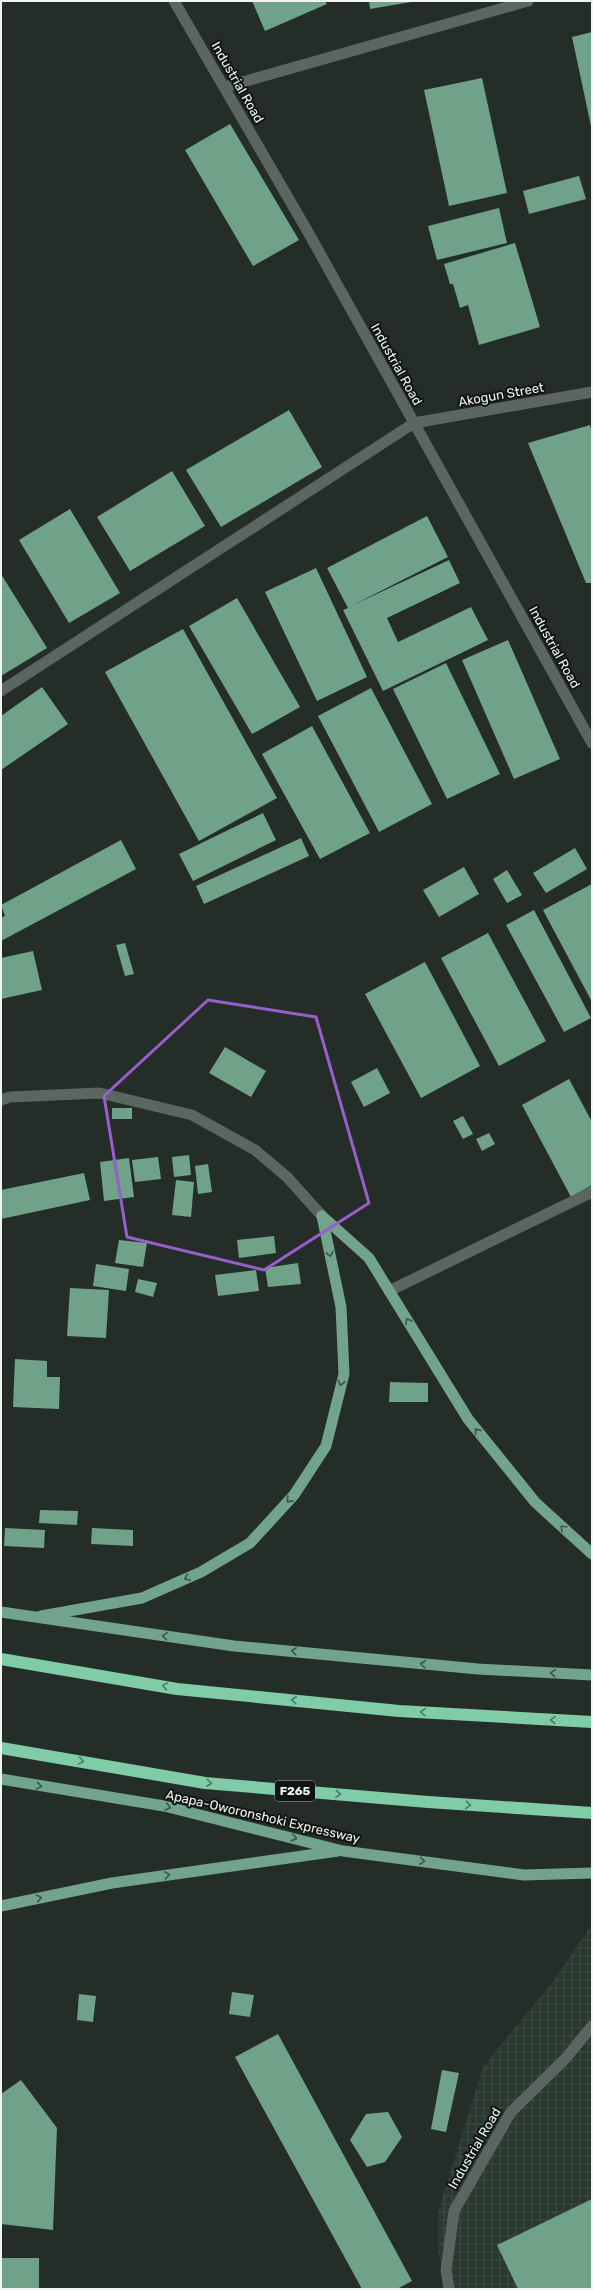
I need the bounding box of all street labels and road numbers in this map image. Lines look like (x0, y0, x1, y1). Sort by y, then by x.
street label: Industrial Road (208, 39, 267, 125)
street label: Industrial Road (368, 321, 425, 408)
street label: Akogun Street (457, 380, 545, 410)
street label: Industrial Road (526, 604, 583, 691)
road number: F265 (275, 1781, 315, 1801)
street label: Apapa-Oworonshoki Expressway (164, 1787, 361, 1846)
street label: Industrial Road (445, 2105, 504, 2191)

